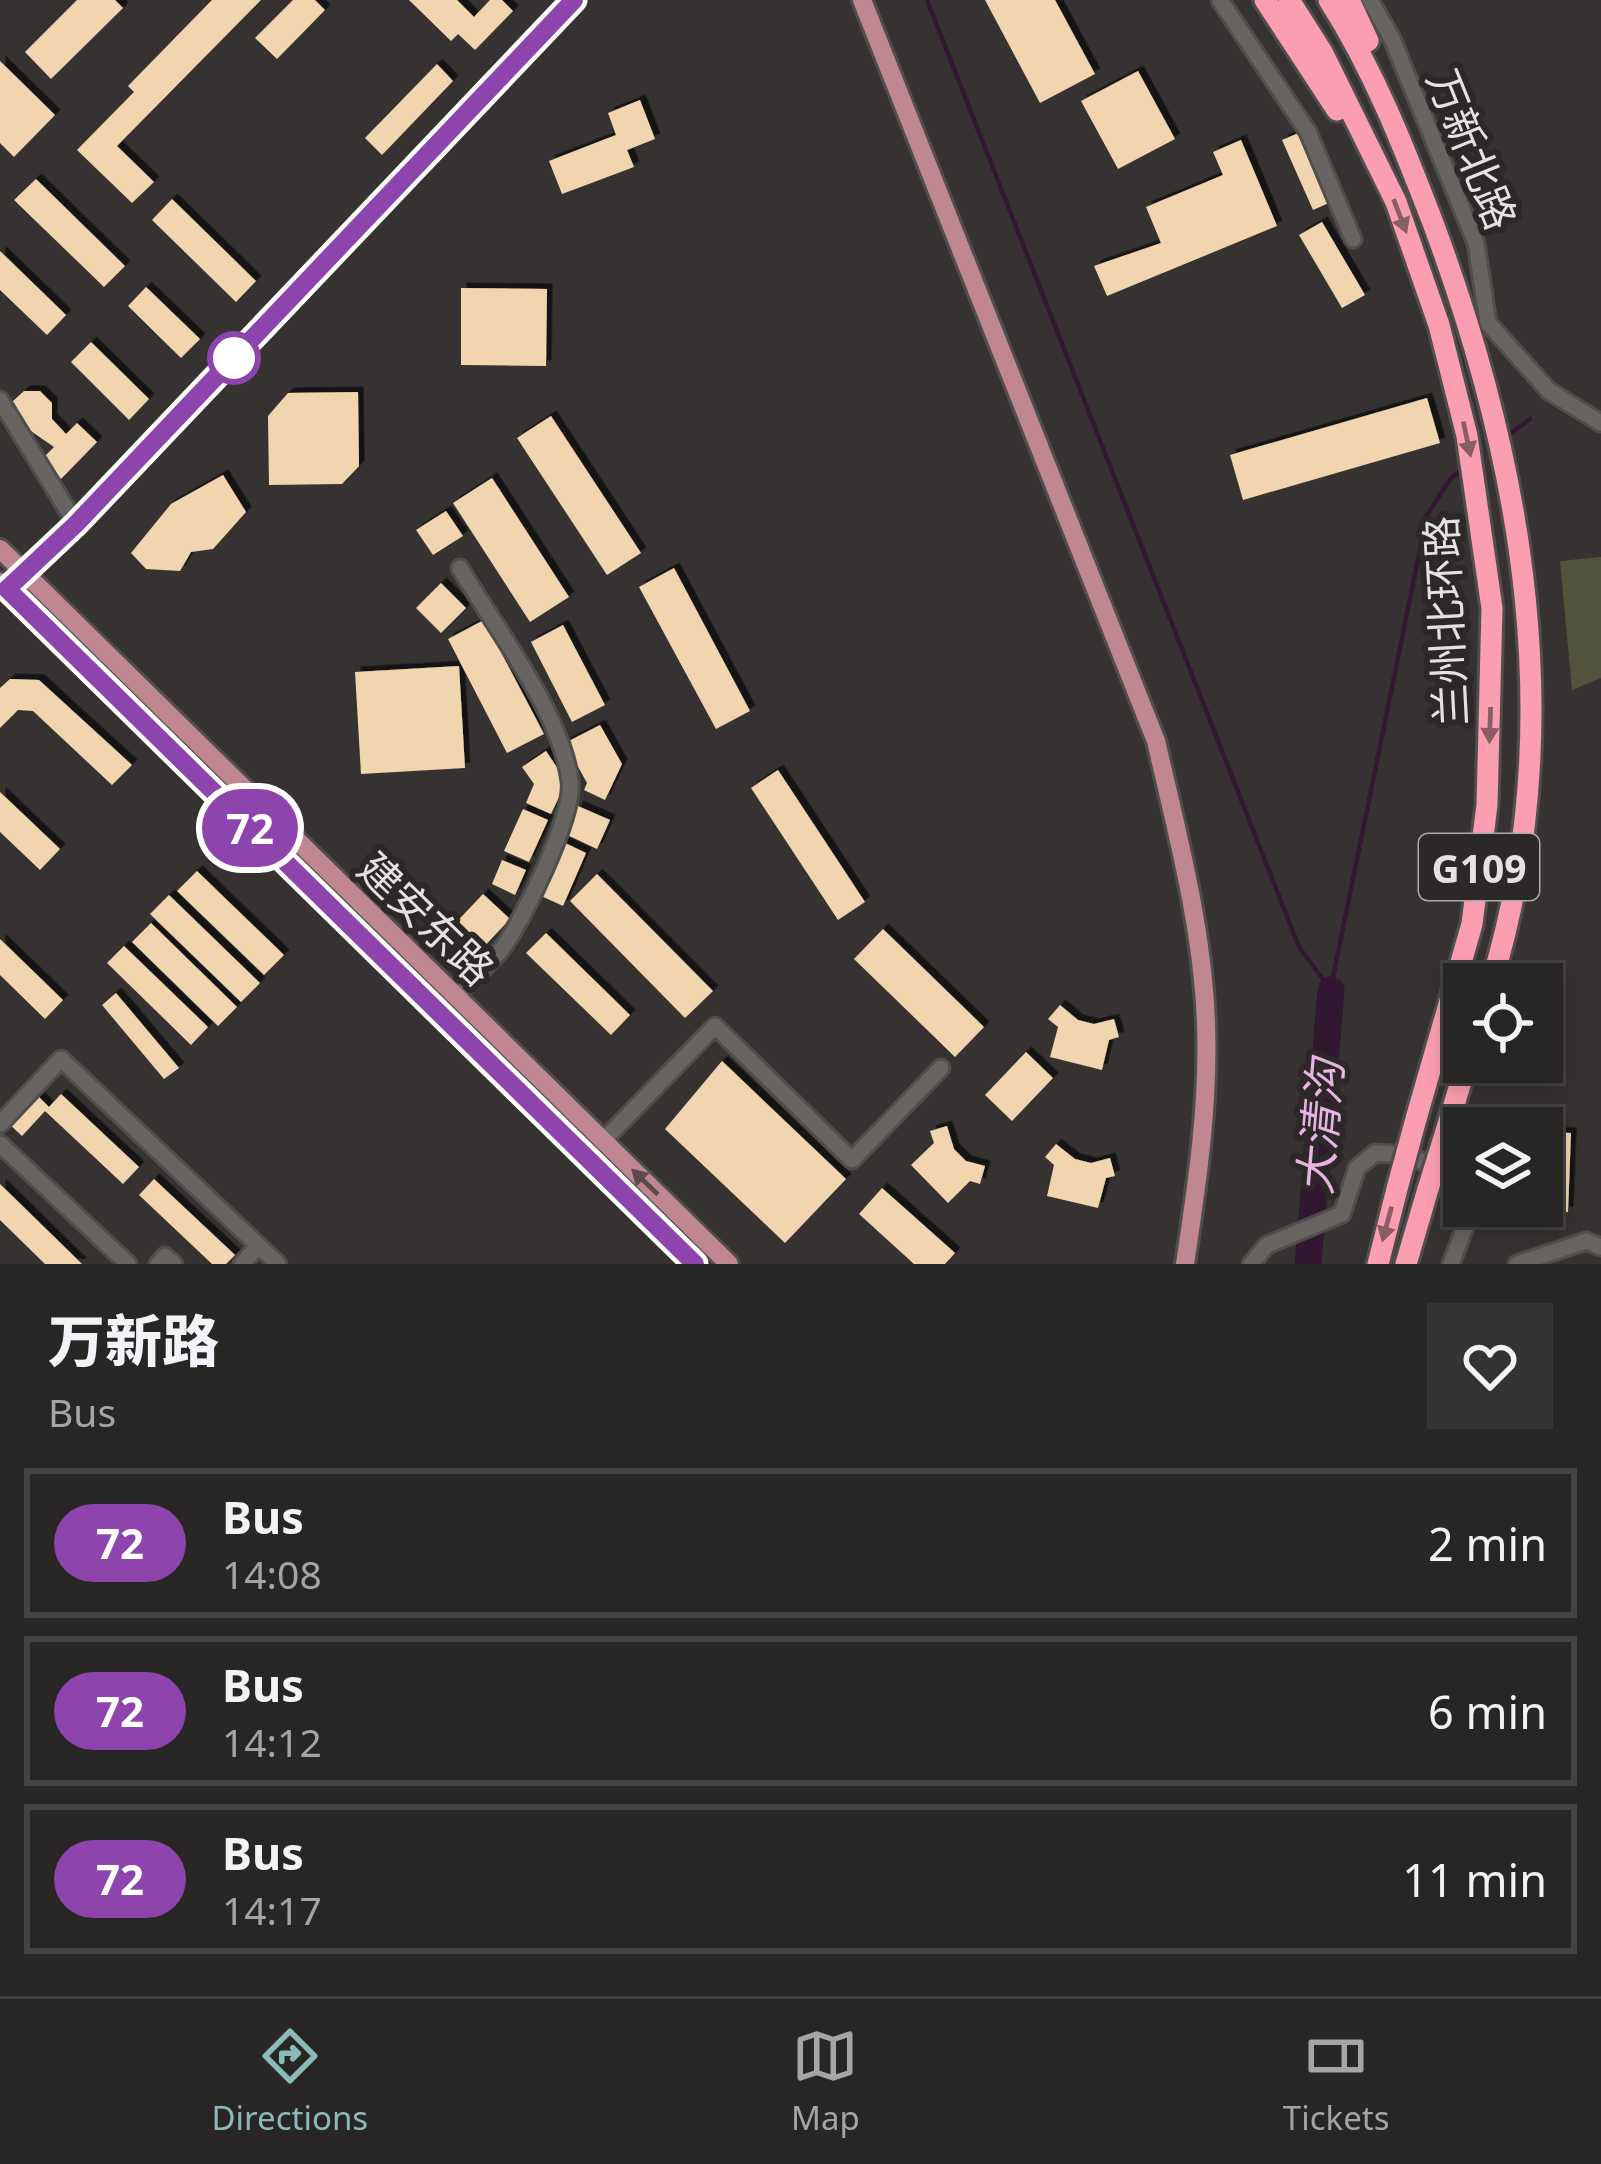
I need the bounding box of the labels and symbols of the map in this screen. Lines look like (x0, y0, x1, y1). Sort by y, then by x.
street label: 万新北路 (1415, 60, 1531, 238)
one-way arrow (1391, 198, 1410, 234)
unlabelled marker (209, 333, 259, 383)
one-way arrow (1459, 420, 1478, 458)
street label: 兰州北环路 (1411, 515, 1479, 727)
one-way arrow (1480, 707, 1499, 745)
line badge: 72 (196, 789, 304, 867)
road number: G109 (1419, 834, 1539, 900)
street label: 建安东路 (347, 839, 507, 997)
water label: 大清沟 (1283, 1052, 1356, 1197)
one-way arrow (631, 1168, 659, 1196)
one-way arrow (1377, 1206, 1396, 1243)

